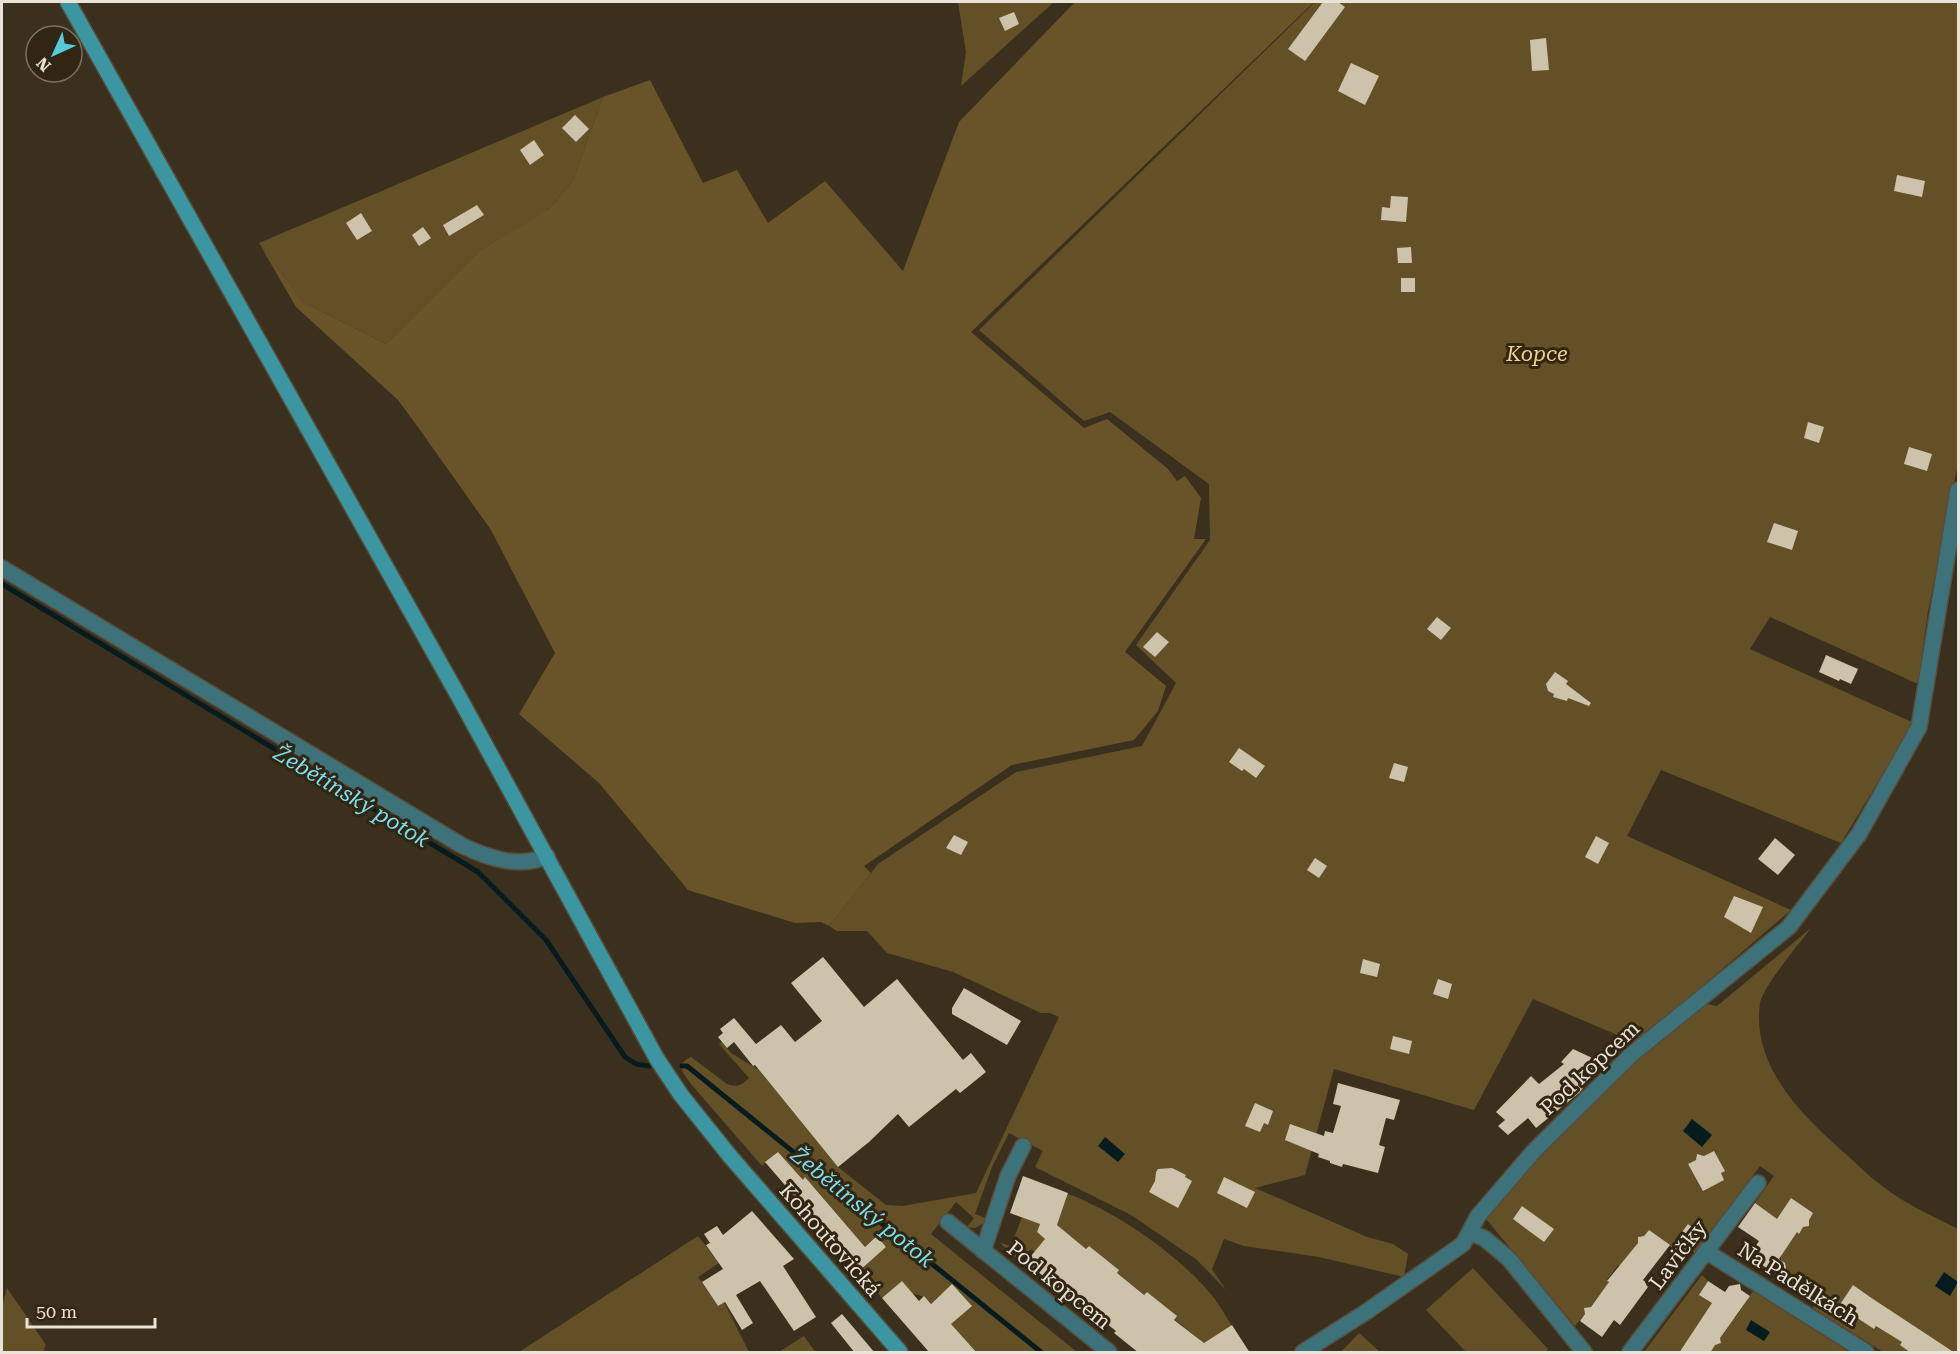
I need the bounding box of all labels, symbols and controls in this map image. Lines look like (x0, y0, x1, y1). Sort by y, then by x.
north arrow (24, 24, 84, 84)
text: N (33, 53, 55, 75)
park label: Kopce (1505, 342, 1568, 366)
water label: Žebětínský potok (269, 739, 434, 853)
street label: Pod kopcem (1536, 1016, 1644, 1120)
water label: Žebětínský potok (786, 1141, 940, 1273)
street label: Kohoutovická (774, 1179, 886, 1302)
street label: Lavičky (1644, 1215, 1712, 1294)
street label: Pod kopcem (1002, 1236, 1116, 1334)
street label: Na Padělkách (1733, 1237, 1863, 1331)
scale bar (27, 1291, 154, 1329)
text: 50 m (36, 1301, 77, 1322)

